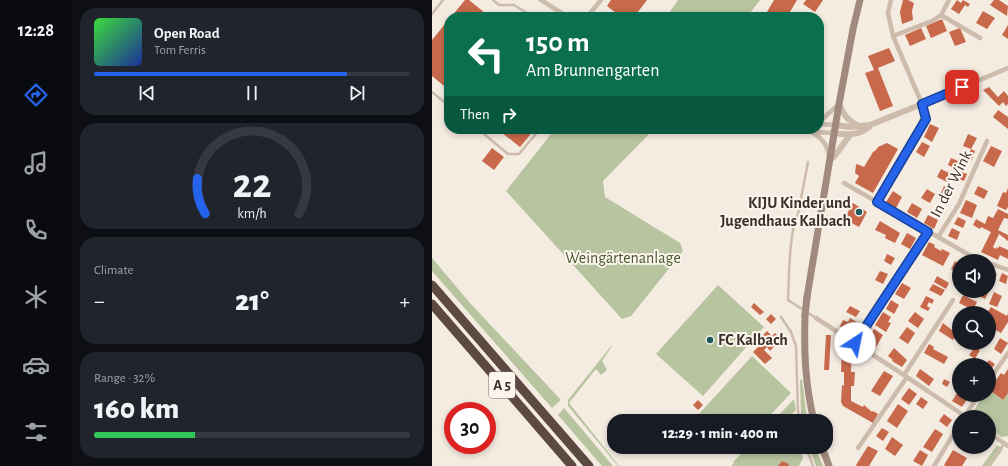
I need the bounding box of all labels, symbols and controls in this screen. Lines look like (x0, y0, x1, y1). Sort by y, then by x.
text: 12:28 (18, 22, 54, 40)
text: Open Road (154, 26, 220, 41)
icon: left (460, 28, 512, 80)
text: 150 m (526, 29, 590, 57)
text: Tom Ferris (154, 44, 206, 57)
text: Am Brunnengarten (526, 62, 659, 80)
pin (945, 70, 979, 104)
icon: arrive (951, 76, 973, 98)
icon: directions (22, 81, 50, 109)
icon: previous (136, 82, 158, 104)
icon: pause (241, 82, 263, 104)
icon: next (346, 82, 368, 104)
icon: right (498, 104, 520, 126)
text: Then (460, 107, 490, 122)
street label: In der Wink (927, 148, 975, 220)
icon: music (22, 149, 50, 177)
text: 22 (232, 164, 272, 205)
place label: KIJU Kinder und Jugendhaus Kalbach (720, 195, 852, 229)
text: km/h (237, 206, 267, 220)
marker: KIJU Kinder und Jugendhaus Kalbach (854, 207, 864, 217)
icon: phone (22, 216, 50, 244)
park label: Weingärtenanlage (565, 250, 681, 266)
map controls (952, 254, 996, 454)
button: sound (952, 254, 996, 298)
text: Climate (94, 264, 133, 277)
icon: climate (22, 283, 50, 311)
text: 21° (235, 286, 269, 316)
text: − (94, 290, 105, 312)
text: + (399, 290, 410, 312)
button: search (952, 306, 996, 350)
position arrow (834, 322, 876, 364)
place label: FC Kalbach (718, 332, 788, 348)
marker: FC Kalbach (705, 335, 715, 345)
icon: car (22, 351, 50, 379)
button: + (952, 358, 996, 402)
text: Range · 32% (94, 372, 155, 385)
road number: A 5 (489, 372, 515, 398)
text: 160 km (94, 394, 179, 424)
speed limit sign: 30 (444, 402, 496, 454)
button: − (952, 410, 996, 454)
icon: filters (22, 418, 50, 446)
text: 12:29 · 1 min · 400 m (662, 426, 778, 441)

